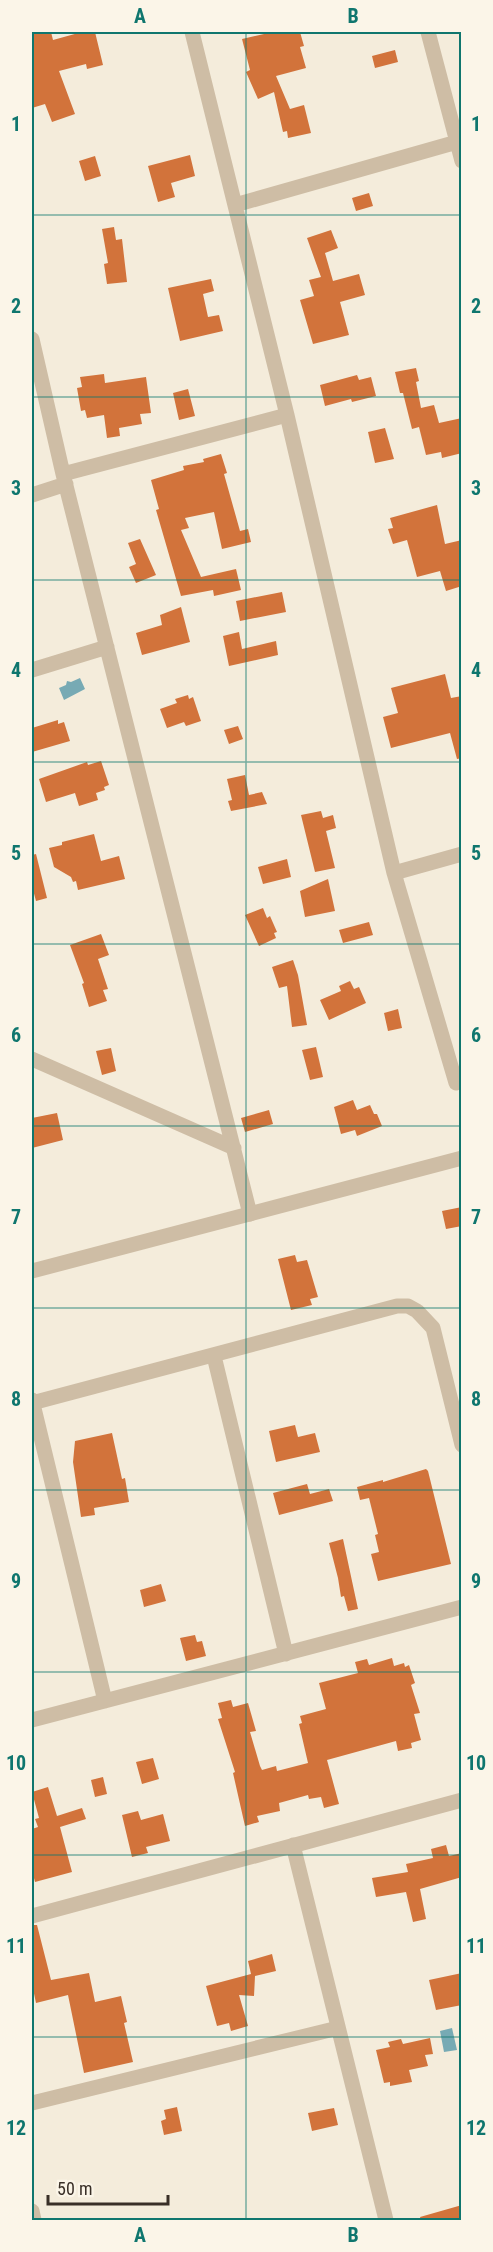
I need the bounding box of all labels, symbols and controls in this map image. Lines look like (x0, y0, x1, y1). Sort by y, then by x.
text: A (134, 4, 146, 28)
text: B (347, 4, 359, 28)
text: 1 (11, 112, 21, 136)
text: 1 (471, 112, 481, 136)
text: 2 (11, 294, 21, 318)
text: 2 (471, 294, 481, 318)
text: 3 (11, 476, 21, 500)
text: 3 (471, 476, 481, 500)
text: 4 (11, 658, 21, 682)
text: 4 (471, 658, 481, 682)
text: 5 (11, 841, 21, 865)
text: 5 (471, 841, 481, 865)
text: 6 (11, 1023, 21, 1047)
text: 6 (471, 1023, 481, 1047)
text: 7 (11, 1205, 21, 1229)
text: 7 (471, 1205, 481, 1229)
text: 8 (11, 1387, 21, 1411)
text: 8 (471, 1387, 481, 1411)
text: 9 (11, 1569, 21, 1593)
text: 9 (471, 1569, 481, 1593)
text: 10 (6, 1751, 26, 1775)
text: 10 (466, 1751, 486, 1775)
text: 11 (6, 1934, 26, 1958)
text: 11 (466, 1934, 486, 1958)
text: 12 (6, 2116, 26, 2140)
text: 12 (466, 2116, 486, 2140)
scale bar (48, 2168, 168, 2206)
text: 50 m (57, 2178, 92, 2199)
text: A (134, 2223, 146, 2247)
text: B (347, 2223, 359, 2247)

